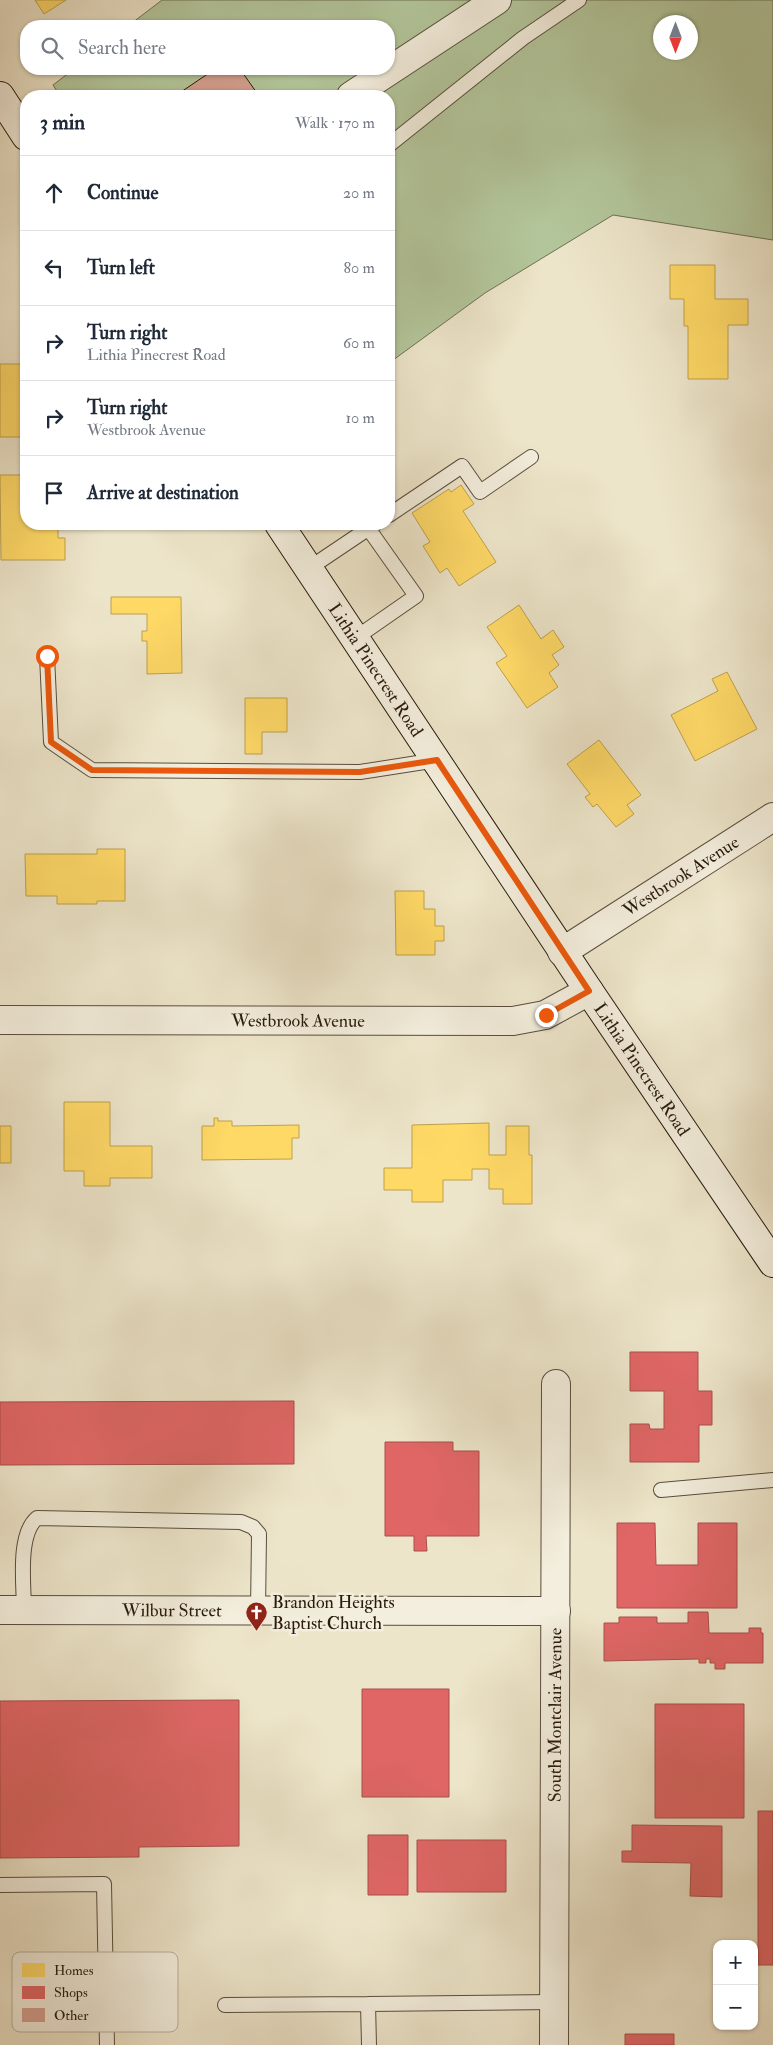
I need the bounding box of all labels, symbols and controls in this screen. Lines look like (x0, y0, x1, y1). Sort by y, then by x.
north arrow (653, 15, 698, 60)
search box (20, 20, 395, 75)
icon: search (38, 34, 66, 62)
text: Search here (78, 36, 166, 60)
text: 3 min (40, 109, 85, 136)
text: Walk · 170 m (295, 113, 375, 133)
icon: ahead (40, 179, 68, 207)
text: Continue (87, 181, 158, 205)
text: 20 m (343, 183, 375, 203)
icon: left (40, 254, 68, 282)
text: Turn left (87, 256, 155, 280)
text: 80 m (344, 258, 375, 278)
text: Turn right (87, 321, 167, 345)
icon: right (40, 329, 68, 357)
text: 60 m (343, 333, 375, 353)
text: Lithia Pinecrest Road (87, 345, 226, 365)
text: Turn right (87, 396, 167, 420)
icon: right (40, 404, 68, 432)
text: 10 m (345, 408, 375, 428)
text: Westbrook Avenue (87, 420, 206, 440)
icon: arrive (40, 479, 68, 507)
text: Arrive at destination (87, 481, 239, 505)
street label: Lithia Pinecrest Road (323, 598, 429, 741)
route start (36, 645, 59, 668)
street label: Westbrook Avenue (617, 830, 744, 922)
street label: Lithia Pinecrest Road (589, 998, 695, 1140)
route end (535, 1004, 558, 1027)
street label: Westbrook Avenue (230, 1009, 365, 1032)
place label: Brandon Heights Baptist Church (272, 1591, 395, 1635)
street label: Wilbur Street (121, 1599, 222, 1622)
church icon: Brandon Heights Baptist Church (244, 1600, 268, 1631)
street label: South Montclair Avenue (543, 1627, 567, 1802)
map controls (713, 1940, 758, 2030)
button: + (713, 1940, 758, 1985)
legend (12, 1952, 178, 2032)
text: Homes (54, 1962, 94, 1979)
text: Shops (54, 1984, 88, 2002)
button: − (713, 1985, 758, 2030)
text: Other (54, 2007, 89, 2024)

